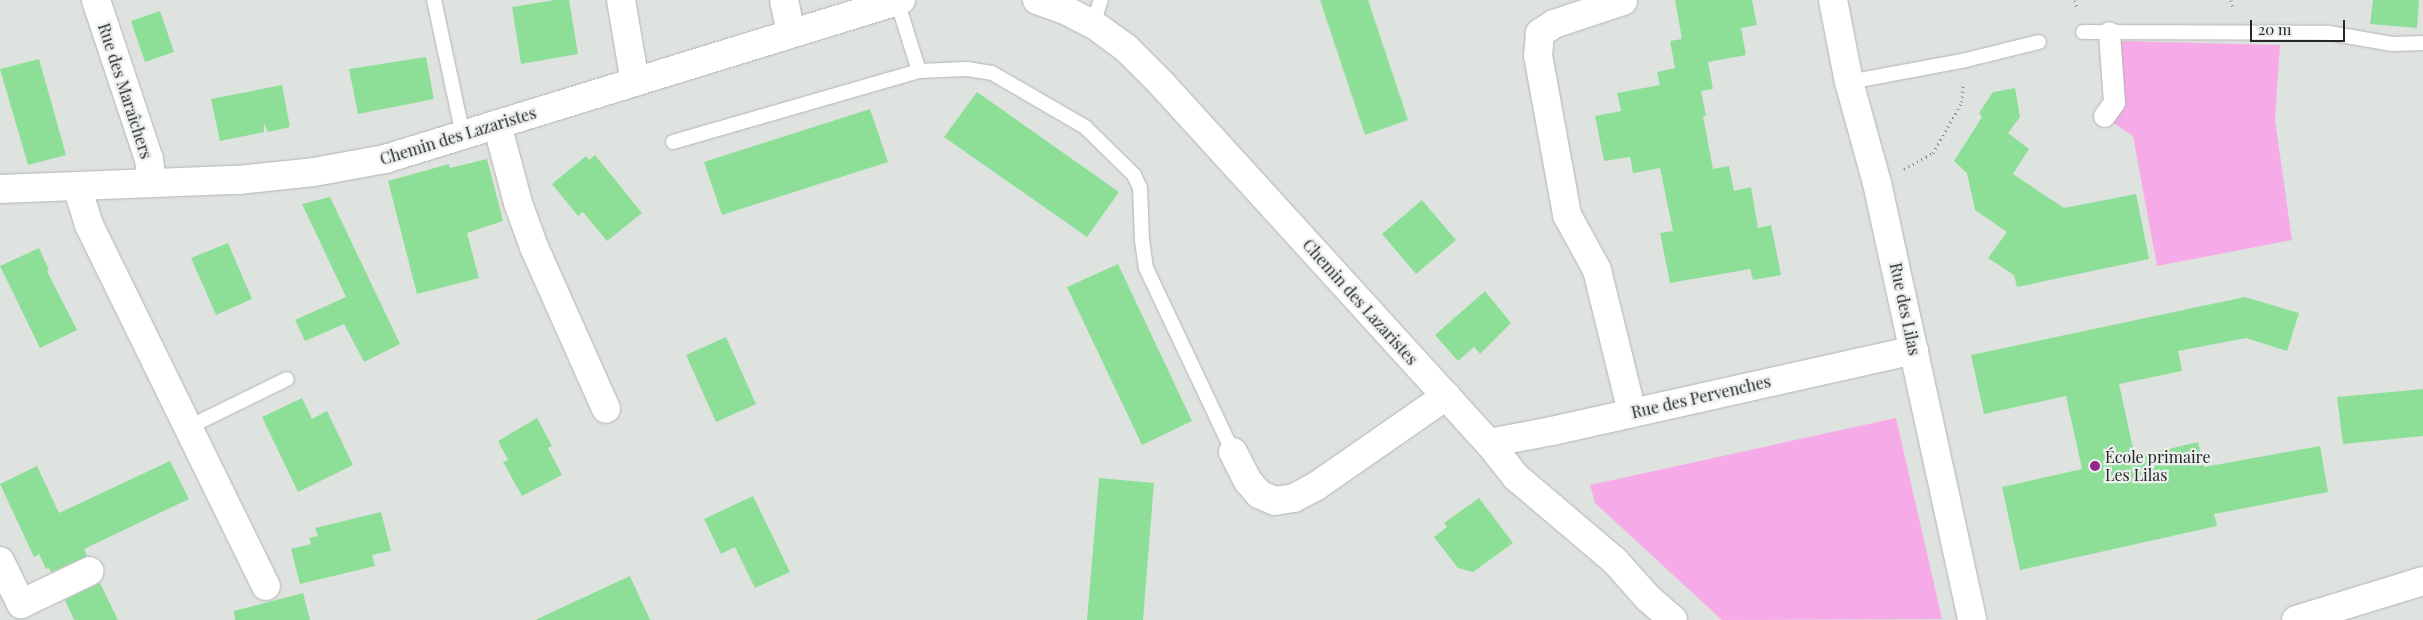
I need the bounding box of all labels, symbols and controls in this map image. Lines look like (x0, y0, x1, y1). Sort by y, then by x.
scale bar (2253, 10, 2348, 42)
text: 20 m (2258, 19, 2291, 39)
street label: Rue des Maraîchers (94, 21, 156, 161)
street label: Chemin des Lazaristes (378, 103, 538, 169)
street label: Chemin des Lazaristes (1299, 235, 1421, 369)
street label: Rue des Lilas (1886, 261, 1924, 357)
street label: Rue des Pervenches (1629, 372, 1773, 422)
place label: École primaire Les Lilas (2105, 447, 2210, 485)
marker: École primaire Les Lilas (2089, 460, 2101, 472)

